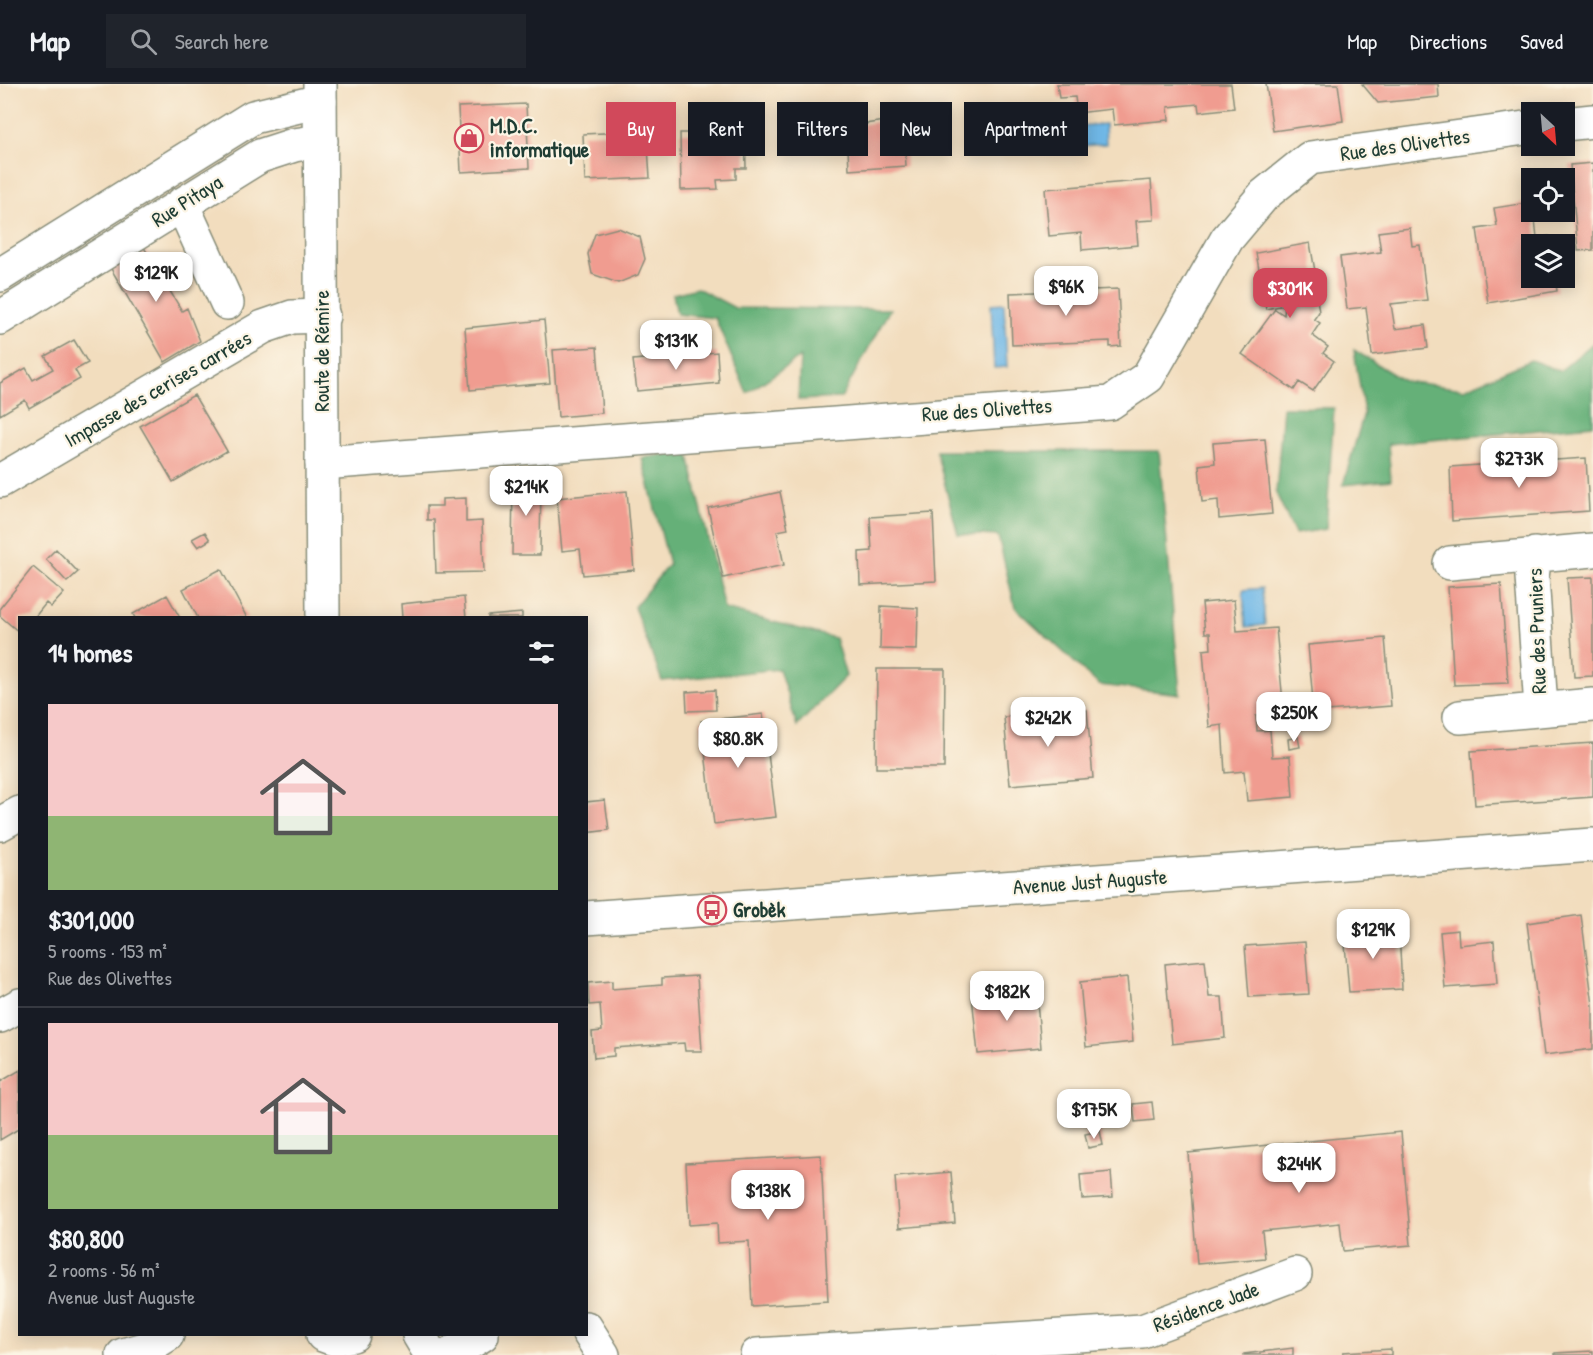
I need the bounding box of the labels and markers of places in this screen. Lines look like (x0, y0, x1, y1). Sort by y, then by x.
place label: M.D.C. informatique (490, 111, 590, 165)
shop icon: M.D.C. informatique (453, 122, 485, 154)
pin: $129K (114, 252, 198, 303)
pin: $96K (1030, 266, 1102, 317)
pin: $301K (1248, 268, 1332, 319)
pin: $131K (634, 320, 718, 371)
pin: $273K (1477, 438, 1561, 489)
pin: $214K (484, 466, 568, 517)
pin: $250K (1252, 692, 1336, 743)
pin: $242K (1006, 697, 1090, 748)
pin: $80.8K (689, 718, 787, 769)
bus stop icon: Grobèk (696, 894, 728, 926)
place label: Grobèk (733, 895, 786, 924)
pin: $129K (1331, 909, 1415, 960)
pin: $182K (965, 971, 1049, 1022)
pin: $175K (1052, 1089, 1136, 1140)
pin: $244K (1257, 1143, 1341, 1194)
pin: $138K (726, 1170, 810, 1221)

